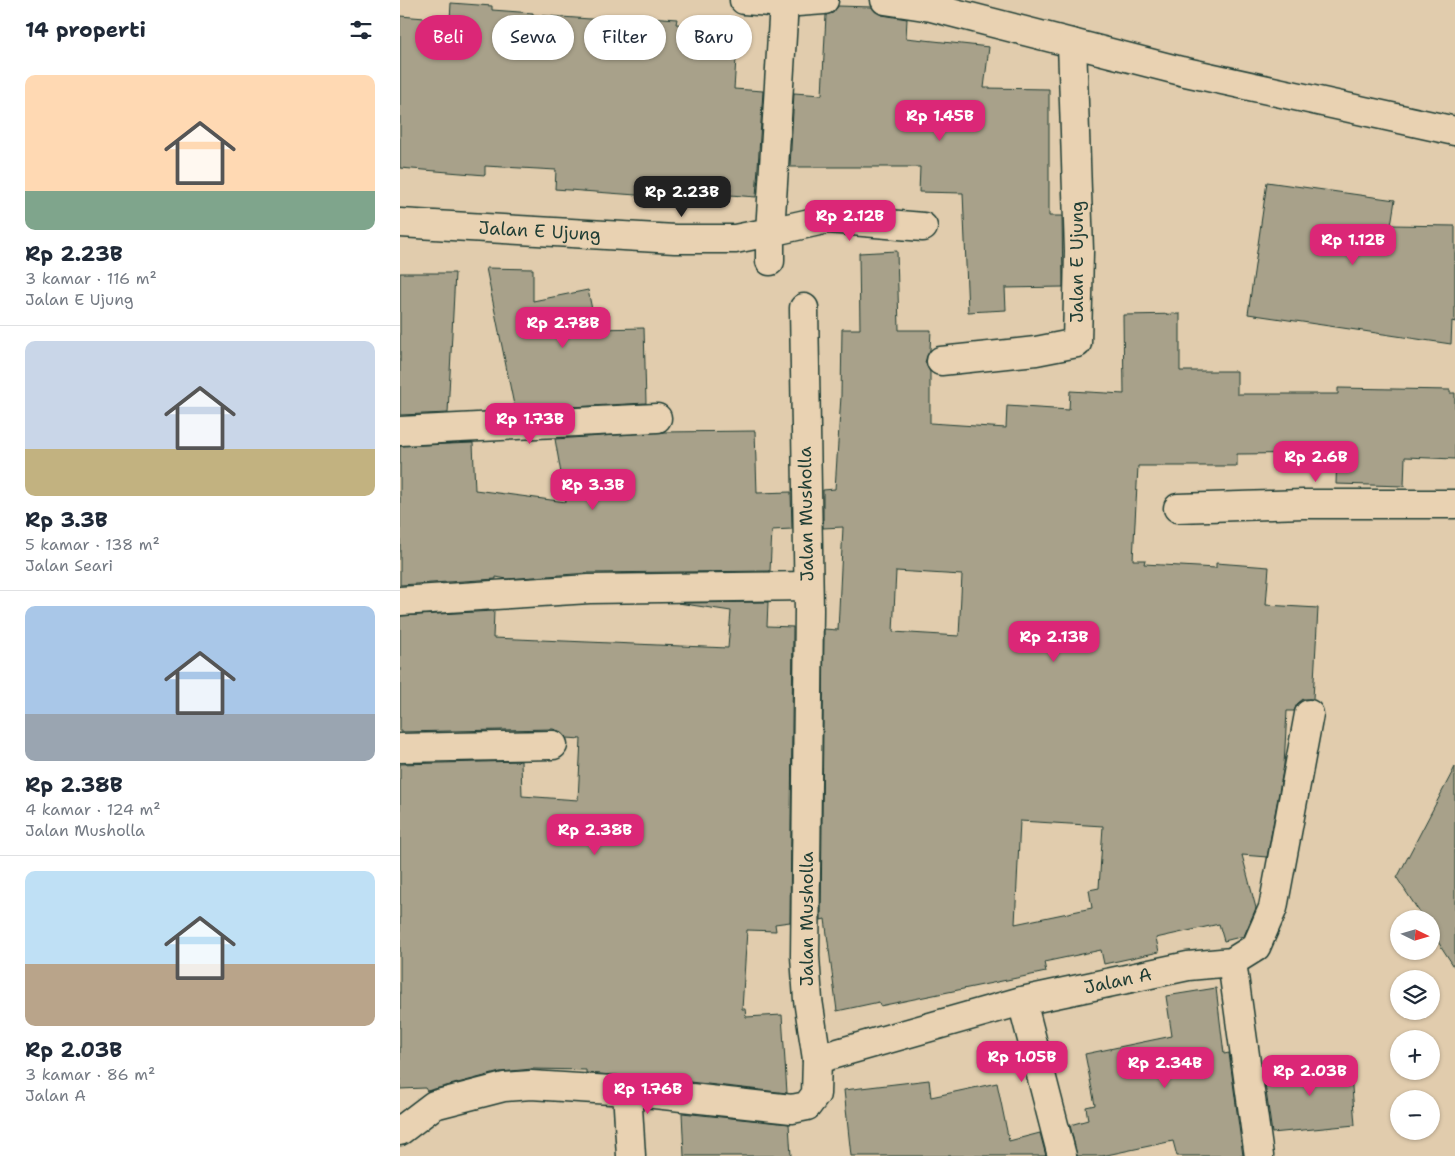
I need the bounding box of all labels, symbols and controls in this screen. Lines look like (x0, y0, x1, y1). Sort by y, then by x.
chip: Beli (415, 15, 482, 60)
chip: Sewa (492, 15, 574, 60)
chip: Filter (584, 15, 666, 60)
chip: Baru (676, 15, 752, 60)
text: 14 properti (25, 16, 146, 44)
icon: filters (347, 16, 375, 44)
pin: Rp 1.45B (888, 100, 992, 142)
text: Rp 1.45B (906, 105, 974, 126)
icon: home (155, 108, 245, 198)
pin: Rp 2.23B (630, 176, 734, 218)
text: Rp 2.23B (645, 181, 719, 202)
pin: Rp 2.12B (798, 200, 902, 242)
street label: Jalan E Ujung (1065, 201, 1089, 323)
text: Rp 2.12B (816, 205, 884, 226)
street label: Jalan E Ujung (478, 216, 601, 247)
pin: Rp 1.12B (1301, 224, 1405, 266)
text: Rp 1.12B (1321, 229, 1385, 250)
text: Rp 2.23B (25, 240, 123, 268)
text: 3 kamar · 116 m² (25, 268, 157, 289)
text: Jalan E Ujung (25, 289, 134, 310)
pin: Rp 2.78B (511, 306, 615, 349)
text: Rp 2.78B (527, 312, 600, 333)
icon: home (155, 373, 245, 463)
pin: Rp 1.73B (478, 402, 582, 445)
text: Rp 1.73B (496, 408, 564, 429)
pin: Rp 2.6B (1270, 440, 1362, 483)
street label: Jalan Musholla (793, 446, 819, 582)
text: Rp 2.6B (1284, 446, 1348, 467)
pin: Rp 3.3B (547, 468, 639, 511)
text: Rp 3.3B (561, 474, 625, 495)
text: Rp 3.3B (25, 506, 108, 534)
text: 5 kamar · 138 m² (25, 534, 160, 555)
text: Jalan Seari (25, 555, 113, 576)
pin: Rp 2.13B (1002, 620, 1106, 663)
text: Rp 2.13B (1019, 626, 1089, 647)
icon: home (155, 638, 245, 728)
text: Rp 2.38B (25, 771, 123, 799)
text: 4 kamar · 124 m² (25, 799, 161, 820)
pin: Rp 2.38B (543, 814, 647, 856)
text: Rp 2.38B (558, 819, 632, 840)
text: Jalan Musholla (25, 820, 145, 841)
street label: Jalan Musholla (795, 851, 819, 987)
icon: home (155, 903, 245, 993)
north arrow (1390, 910, 1440, 960)
map controls (1390, 910, 1440, 1140)
street label: Jalan A (1082, 962, 1154, 1000)
button: layers (1390, 970, 1440, 1020)
button: + (1390, 1030, 1440, 1080)
text: Rp 2.03B (25, 1036, 122, 1064)
pin: Rp 1.05B (970, 1040, 1074, 1083)
text: Rp 1.05B (988, 1046, 1056, 1067)
pin: Rp 2.34B (1113, 1046, 1217, 1089)
text: Rp 2.34B (1128, 1052, 1202, 1073)
pin: Rp 2.03B (1258, 1054, 1362, 1097)
text: Rp 2.03B (1273, 1060, 1347, 1081)
text: 3 kamar · 86 m² (25, 1064, 155, 1085)
pin: Rp 1.76B (596, 1072, 700, 1115)
text: Rp 1.76B (614, 1078, 682, 1099)
text: Jalan A (25, 1085, 86, 1106)
button: − (1390, 1090, 1440, 1140)

